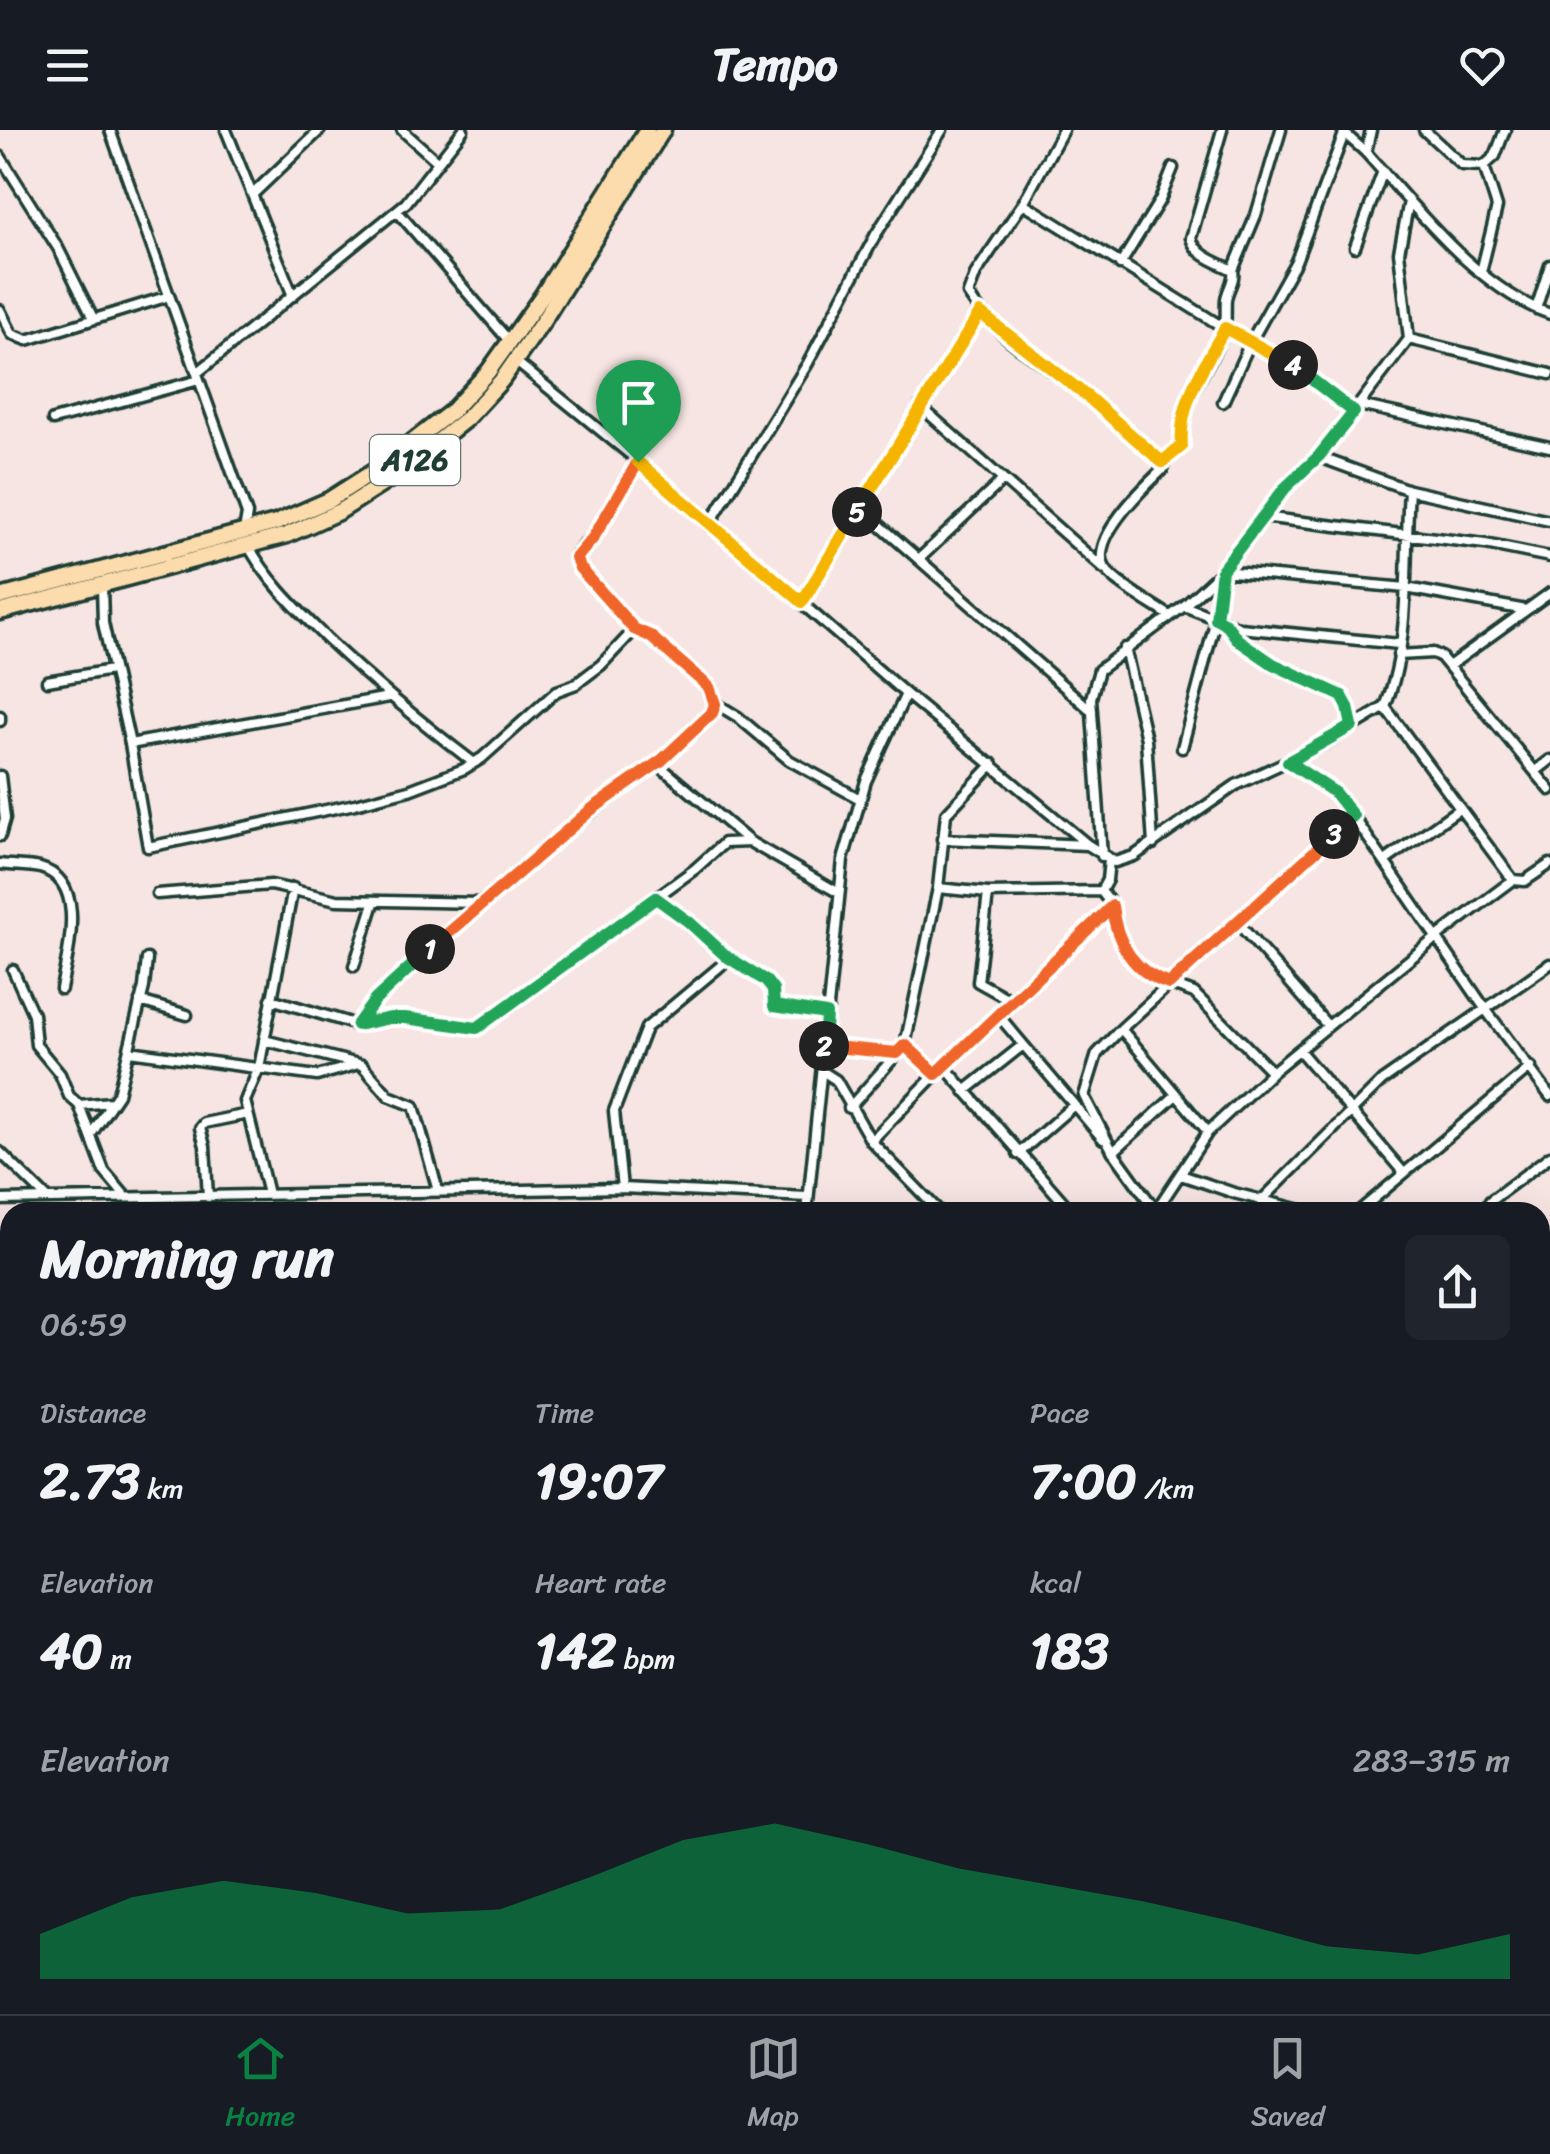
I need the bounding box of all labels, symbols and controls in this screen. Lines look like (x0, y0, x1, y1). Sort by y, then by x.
text: Tempo (712, 25, 838, 105)
icon: menu (40, 38, 95, 93)
icon: heart (1455, 38, 1510, 93)
pin: 4 (1268, 340, 1318, 390)
text: 4 (1284, 340, 1302, 389)
pin (596, 360, 681, 463)
icon: arrive (611, 375, 666, 430)
road number: A126 (370, 435, 460, 485)
pin: 5 (832, 487, 882, 537)
text: 5 (848, 487, 866, 536)
pin: 3 (1309, 809, 1359, 859)
text: 3 (1326, 809, 1342, 858)
pin: 1 (405, 924, 455, 974)
text: 1 (424, 924, 436, 973)
pin: 2 (799, 1021, 849, 1071)
text: 2 (816, 1021, 832, 1070)
text: Morning run (40, 1210, 334, 1307)
button: share (1405, 1235, 1510, 1340)
text: 06:59 (40, 1296, 127, 1353)
text: Distance (40, 1388, 146, 1437)
text: Time (535, 1388, 594, 1437)
text: Pace (1030, 1388, 1089, 1437)
text: 2.73 (40, 1437, 140, 1526)
text: 19:07 (535, 1437, 662, 1526)
text: 7:00 (1030, 1437, 1137, 1526)
text: km (140, 1464, 184, 1513)
text: /km (1137, 1464, 1194, 1513)
text: Elevation (40, 1558, 153, 1607)
text: Heart rate (535, 1558, 666, 1607)
text: kcal (1030, 1558, 1081, 1607)
text: 40 (40, 1607, 103, 1696)
text: 142 (535, 1607, 617, 1696)
text: 183 (1030, 1607, 1109, 1696)
text: m (103, 1634, 132, 1683)
text: bpm (617, 1634, 676, 1683)
text: Elevation (40, 1732, 170, 1789)
text: 283–315 m (1353, 1732, 1510, 1789)
tab: Home (225, 2031, 295, 2140)
tab: Map (746, 2031, 801, 2140)
tab: Saved (1251, 2031, 1325, 2140)

